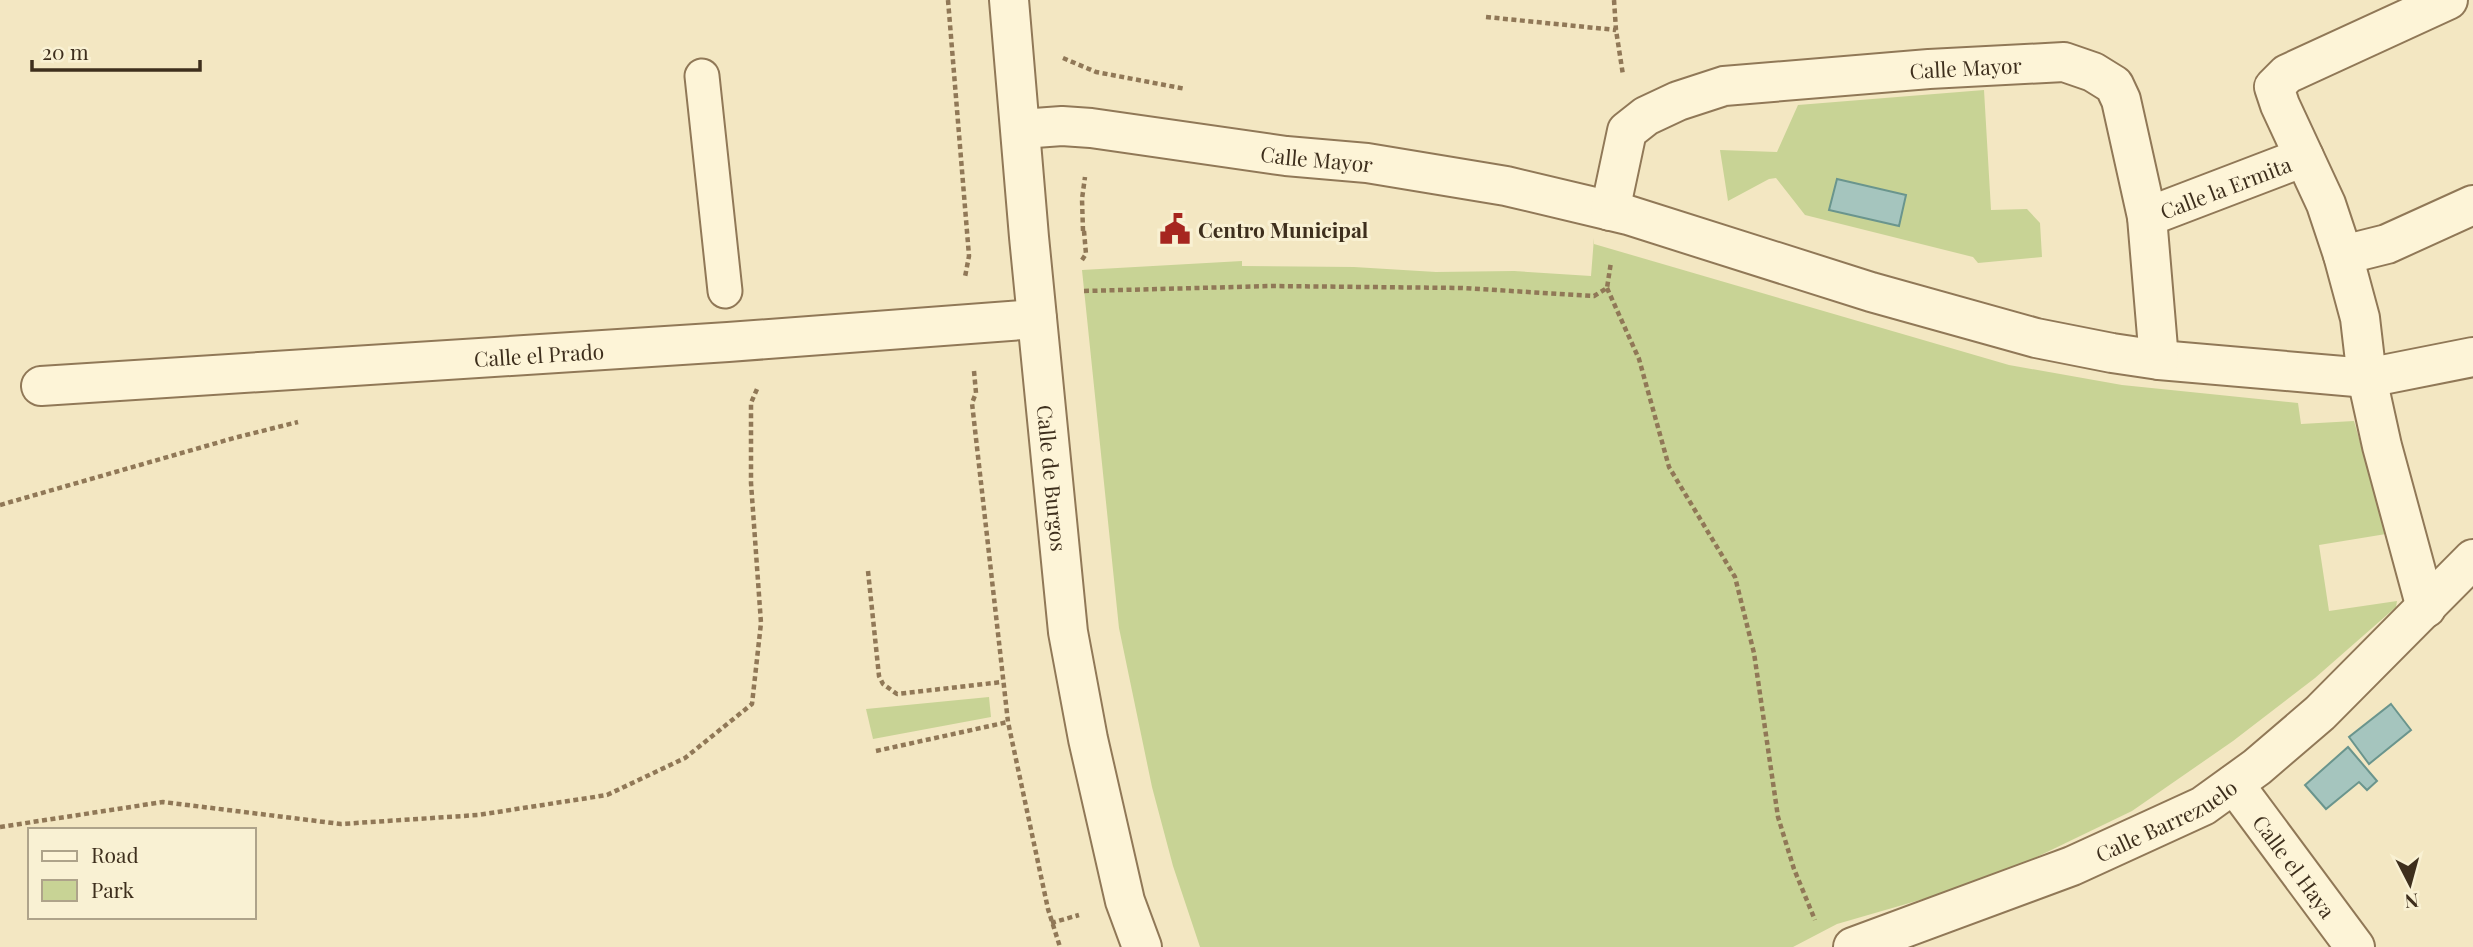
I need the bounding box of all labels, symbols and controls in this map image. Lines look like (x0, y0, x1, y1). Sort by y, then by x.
scale bar (32, 28, 200, 72)
text: 20 m (42, 37, 89, 65)
street label: Calle Mayor (1908, 50, 2023, 85)
street label: Calle Mayor (1259, 139, 1376, 178)
street label: Calle la Ermita (2156, 149, 2296, 225)
public building icon: Centro Municipal (1158, 212, 1192, 246)
place label: Centro Municipal (1198, 215, 1369, 243)
street label: Calle el Prado (473, 336, 605, 372)
street label: Calle de Burgos (1032, 403, 1074, 553)
street label: Calle Barrezuelo (2091, 772, 2242, 868)
street label: Calle el Haya (2247, 809, 2343, 923)
legend (28, 828, 256, 919)
text: Road (91, 840, 139, 868)
north arrow (2375, 849, 2445, 919)
text: Park (91, 875, 135, 903)
text: N (2403, 888, 2420, 916)

